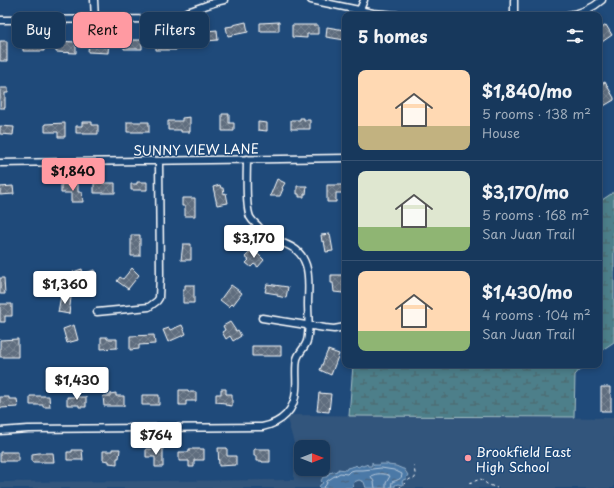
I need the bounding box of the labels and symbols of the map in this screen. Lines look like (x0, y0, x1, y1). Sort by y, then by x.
street label: SUNNY VIEW LANE (133, 138, 259, 160)
pin: $1,840 (40, 158, 106, 192)
pin: $3,170 (221, 225, 287, 259)
pin: $1,360 (32, 271, 98, 305)
pin: $1,430 (44, 367, 110, 401)
pin: $764 (132, 422, 180, 456)
north arrow (294, 440, 330, 476)
place label: Brookfield East High School (476, 442, 571, 476)
marker: Brookfield East High School (463, 453, 473, 463)

